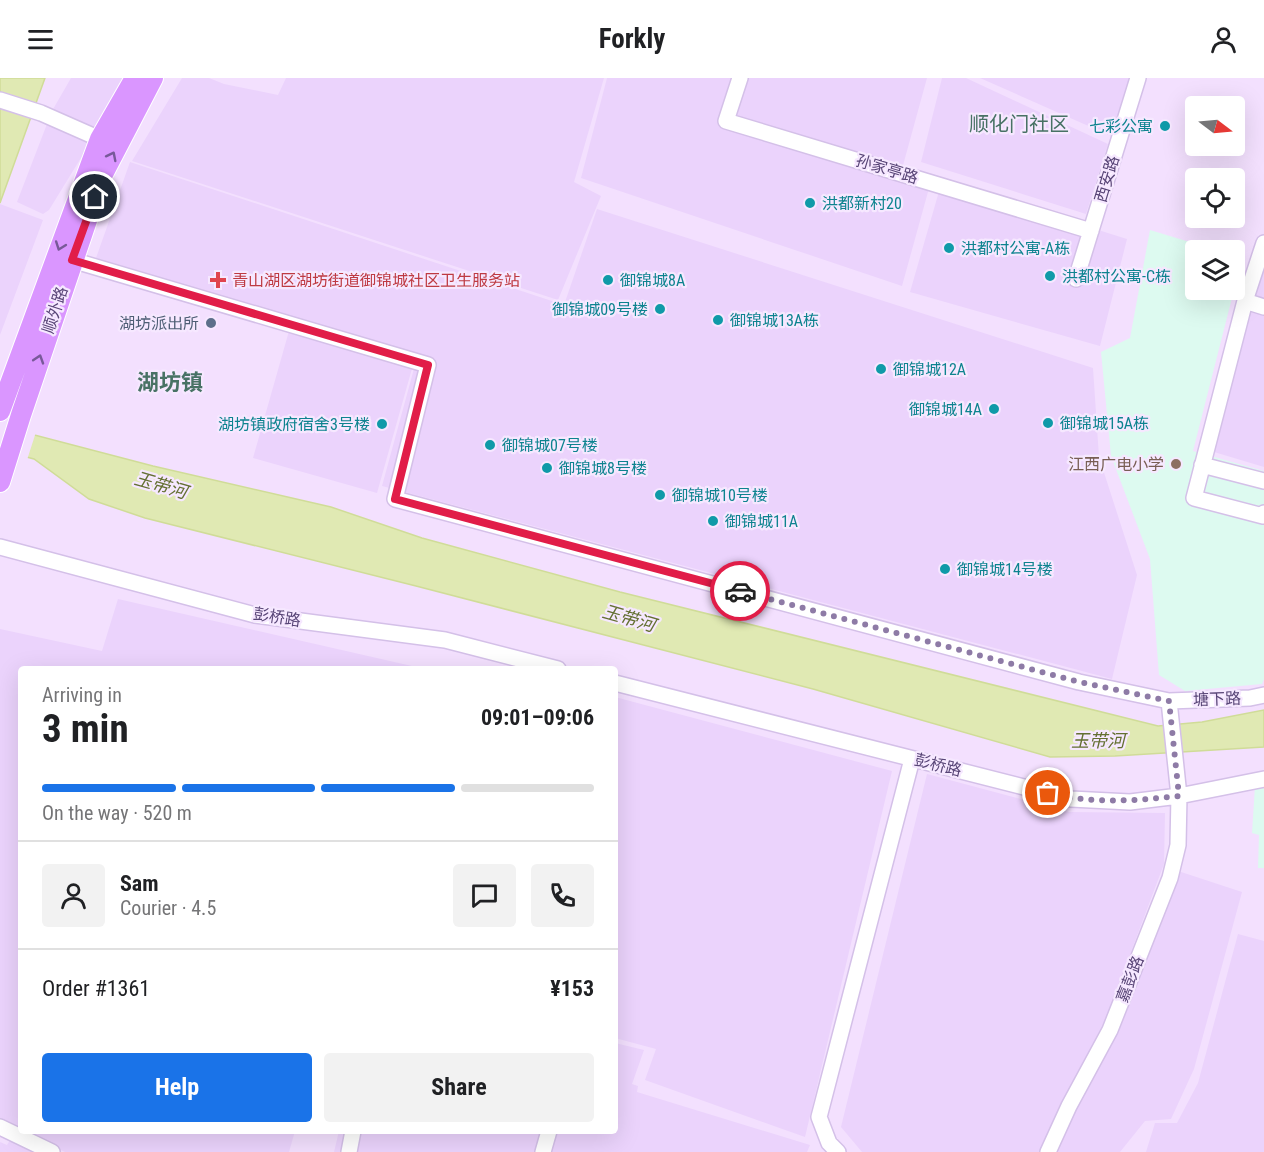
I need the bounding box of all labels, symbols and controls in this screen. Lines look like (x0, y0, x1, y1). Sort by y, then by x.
icon: menu (24, 23, 57, 56)
text: Forkly (599, 23, 665, 55)
icon: person (1207, 23, 1240, 56)
north arrow (1185, 96, 1245, 156)
map controls (1185, 96, 1245, 300)
district label: 顺化门社区 (969, 112, 1069, 136)
place label: 七彩公寓 (1089, 117, 1153, 136)
marker: 七彩公寓 (1158, 119, 1172, 133)
one-way arrow (105, 151, 117, 162)
street label: 孙家亭路 (854, 151, 920, 187)
street label: 西安路 (1091, 153, 1123, 205)
button: locate (1185, 168, 1245, 228)
pin (69, 171, 120, 222)
icon: home (78, 180, 111, 213)
place label: 洪都新村20 (822, 194, 902, 213)
marker: 洪都新村20 (803, 196, 817, 210)
place label: 洪都村公寓-A栋 (961, 239, 1070, 258)
one-way arrow (55, 240, 67, 251)
button: layers (1185, 240, 1245, 300)
marker: 洪都村公寓-A栋 (942, 241, 956, 255)
place label: 洪都村公寓-C栋 (1062, 267, 1171, 286)
marker: 洪都村公寓-C栋 (1043, 269, 1057, 283)
marker: 青山湖区湖坊街道御锦城社区卫生服务站 (209, 271, 227, 289)
place label: 青山湖区湖坊街道御锦城社区卫生服务站 (232, 271, 520, 290)
place label: 御锦城8A (620, 271, 685, 290)
marker: 御锦城8A (601, 273, 615, 287)
street label: 顺外路 (39, 284, 71, 336)
place label: 御锦城09号楼 (552, 300, 648, 319)
marker: 御锦城09号楼 (653, 302, 667, 316)
place label: 御锦城13A栋 (730, 311, 819, 330)
marker: 御锦城13A栋 (711, 313, 725, 327)
place label: 湖坊派出所 (119, 314, 199, 333)
marker: 湖坊派出所 (204, 316, 218, 330)
one-way arrow (32, 354, 44, 365)
place label: 御锦城12A (893, 360, 966, 379)
marker: 御锦城12A (874, 362, 888, 376)
district label: 湖坊镇 (137, 370, 203, 395)
place label: 御锦城14A (909, 400, 982, 419)
marker: 御锦城14A (987, 402, 1001, 416)
place label: 御锦城15A栋 (1060, 414, 1149, 433)
place label: 湖坊镇政府宿舍3号楼 (218, 415, 370, 434)
marker: 御锦城15A栋 (1041, 416, 1055, 430)
marker: 湖坊镇政府宿舍3号楼 (375, 417, 389, 431)
place label: 御锦城07号楼 (502, 436, 598, 455)
marker: 御锦城07号楼 (483, 438, 497, 452)
place label: 江西广电小学 (1068, 455, 1164, 474)
marker: 江西广电小学 (1169, 457, 1183, 471)
place label: 御锦城8号楼 (559, 459, 647, 478)
marker: 御锦城8号楼 (540, 461, 554, 475)
water label: 玉带河 (132, 467, 193, 503)
place label: 御锦城10号楼 (672, 486, 768, 505)
marker: 御锦城10号楼 (653, 488, 667, 502)
place label: 御锦城11A (725, 512, 798, 531)
marker: 御锦城11A (706, 514, 720, 528)
place label: 御锦城14号楼 (957, 560, 1053, 579)
courier (710, 561, 770, 621)
marker: 御锦城14号楼 (938, 562, 952, 576)
icon: car (724, 575, 757, 608)
water label: 玉带河 (600, 600, 661, 636)
street label: 彭桥路 (252, 604, 302, 630)
text: Arriving in (42, 683, 122, 707)
street label: 塘下路 (1193, 689, 1241, 709)
text: 09:01–09:06 (481, 705, 594, 730)
text: 3 min (42, 706, 129, 752)
water label: 玉带河 (1071, 730, 1128, 751)
street label: 彭桥路 (912, 750, 964, 780)
pin (1022, 767, 1073, 818)
icon: bag (1031, 776, 1064, 809)
text: On the way · 520 m (42, 801, 192, 825)
button: person (42, 864, 105, 927)
button: chat (453, 864, 516, 927)
button: phone (531, 864, 594, 927)
text: Sam (120, 871, 159, 896)
text: Courier · 4.5 (120, 896, 216, 920)
street label: 嘉彭路 (1113, 953, 1147, 1005)
text: Order #1361 (42, 976, 150, 1001)
text: ¥153 (550, 976, 594, 1001)
button: Help (42, 1053, 312, 1122)
button: Share (324, 1053, 594, 1122)

